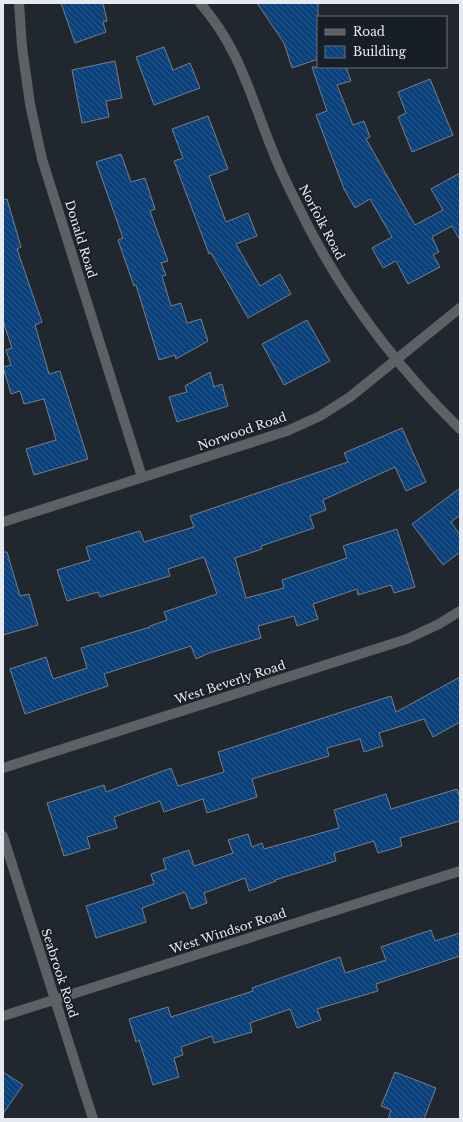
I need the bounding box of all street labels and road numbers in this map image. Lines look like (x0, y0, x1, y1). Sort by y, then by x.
street label: Norfolk Road (296, 182, 348, 262)
street label: Donald Road (62, 198, 100, 280)
street label: Norwood Road (195, 409, 289, 453)
street label: West Beverly Road (172, 657, 287, 707)
street label: West Windsor Road (167, 905, 288, 957)
street label: Seabrook Road (38, 926, 82, 1020)

